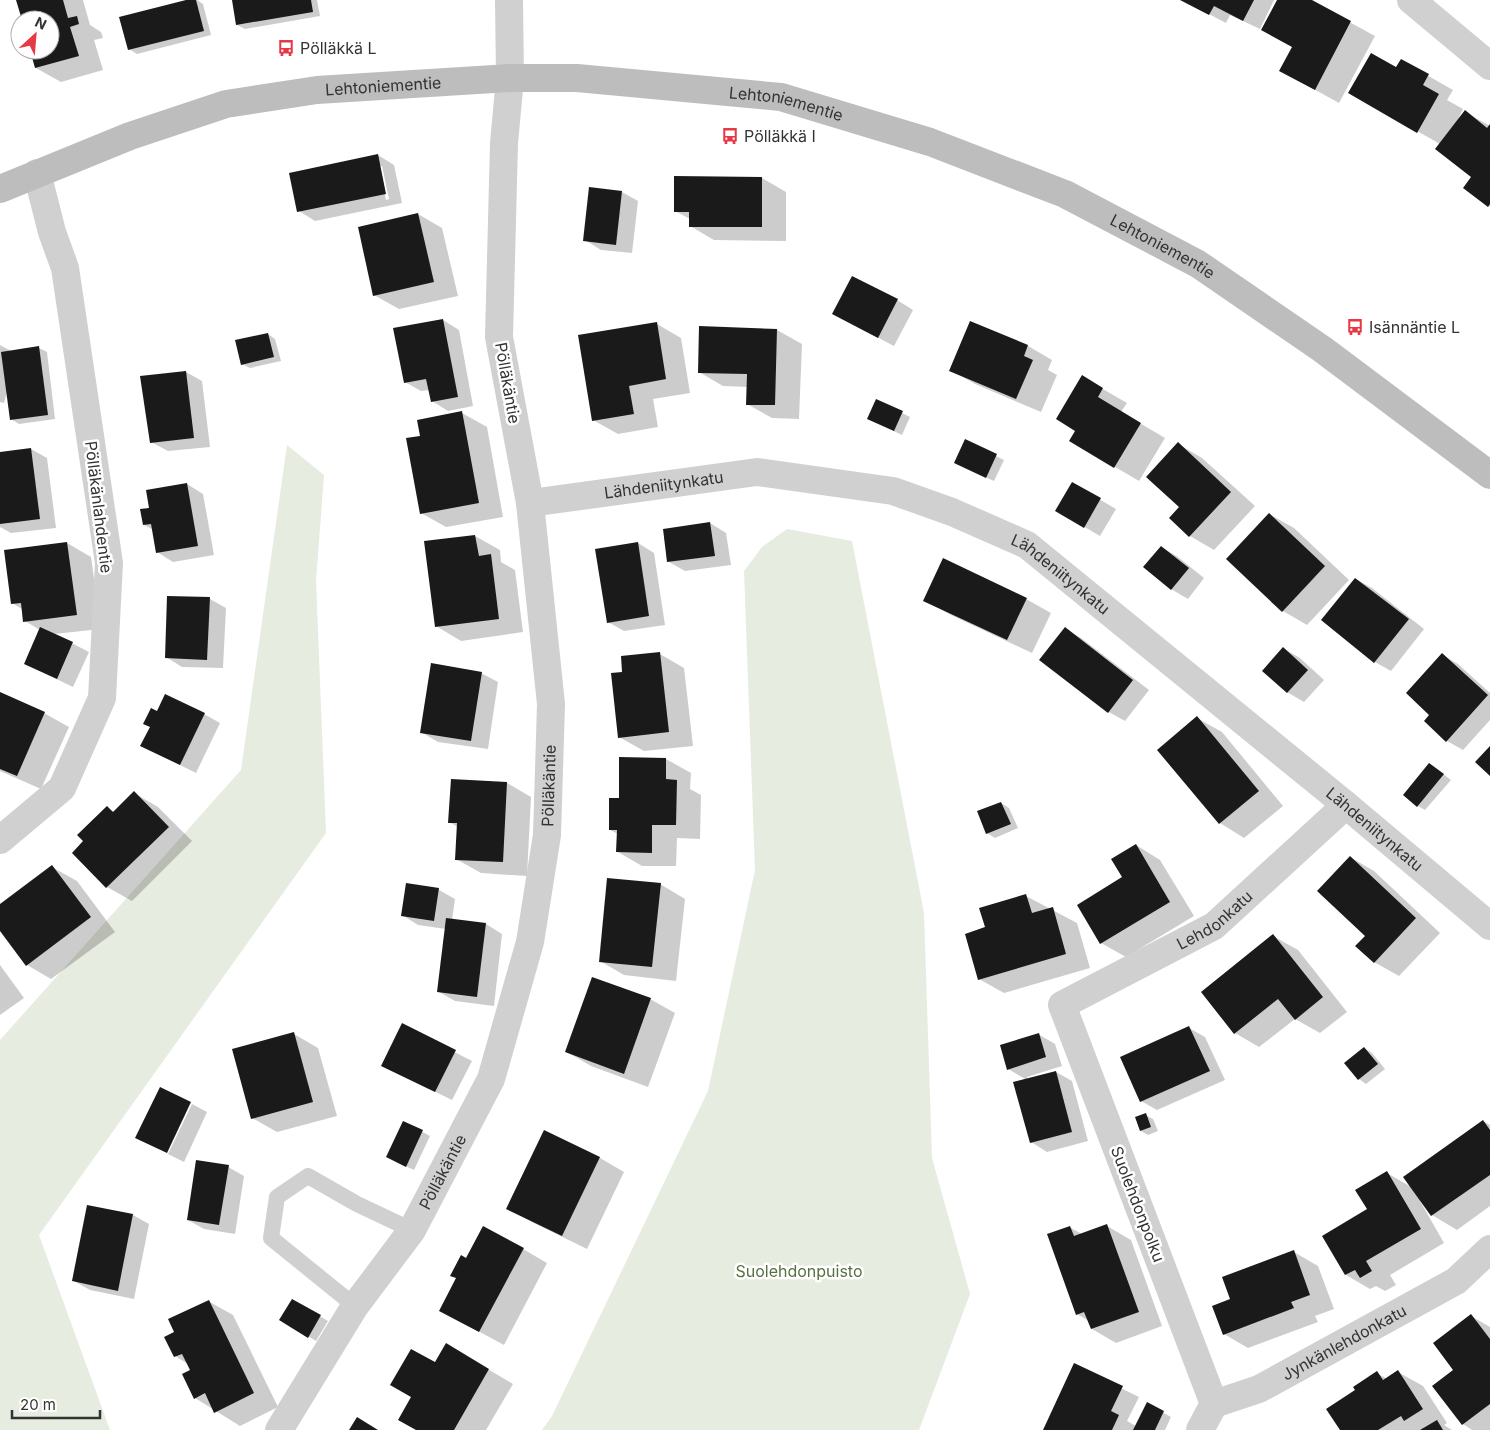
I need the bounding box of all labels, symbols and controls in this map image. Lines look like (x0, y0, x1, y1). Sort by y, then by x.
north arrow (10, 10, 60, 60)
text: N (32, 13, 49, 33)
bus stop icon: Pölläkkä L (276, 38, 296, 58)
place label: Pölläkkä L (300, 38, 377, 58)
street label: Lehtoniementie (325, 72, 442, 99)
street label: Lehtoniementie (728, 82, 845, 125)
bus stop icon: Pölläkkä I (720, 126, 740, 146)
place label: Pölläkkä I (744, 126, 816, 146)
street label: Lehtoniementie (1107, 210, 1219, 283)
bus stop icon: Isännäntie L (1345, 317, 1365, 337)
place label: Isännäntie L (1369, 317, 1460, 337)
street label: Pölläkäntie (491, 341, 525, 425)
street label: Pölläkänlahdentie (81, 440, 117, 574)
street label: Lähdeniitynkatu (603, 467, 725, 503)
street label: Lähdeniitynkatu (1008, 529, 1114, 619)
street label: Pölläkäntie (537, 744, 560, 827)
street label: Lähdeniitynkatu (1322, 783, 1427, 875)
street label: Lehdonkatu (1173, 886, 1256, 954)
street label: Pölläkäntie (414, 1131, 470, 1213)
street label: Suolehdonpolku (1107, 1143, 1169, 1265)
park label: Suolehdonpuisto (735, 1261, 863, 1281)
street label: Jynkänlehdonkatu (1278, 1300, 1410, 1384)
scale bar (12, 1388, 100, 1420)
text: 20 m (20, 1395, 56, 1414)

